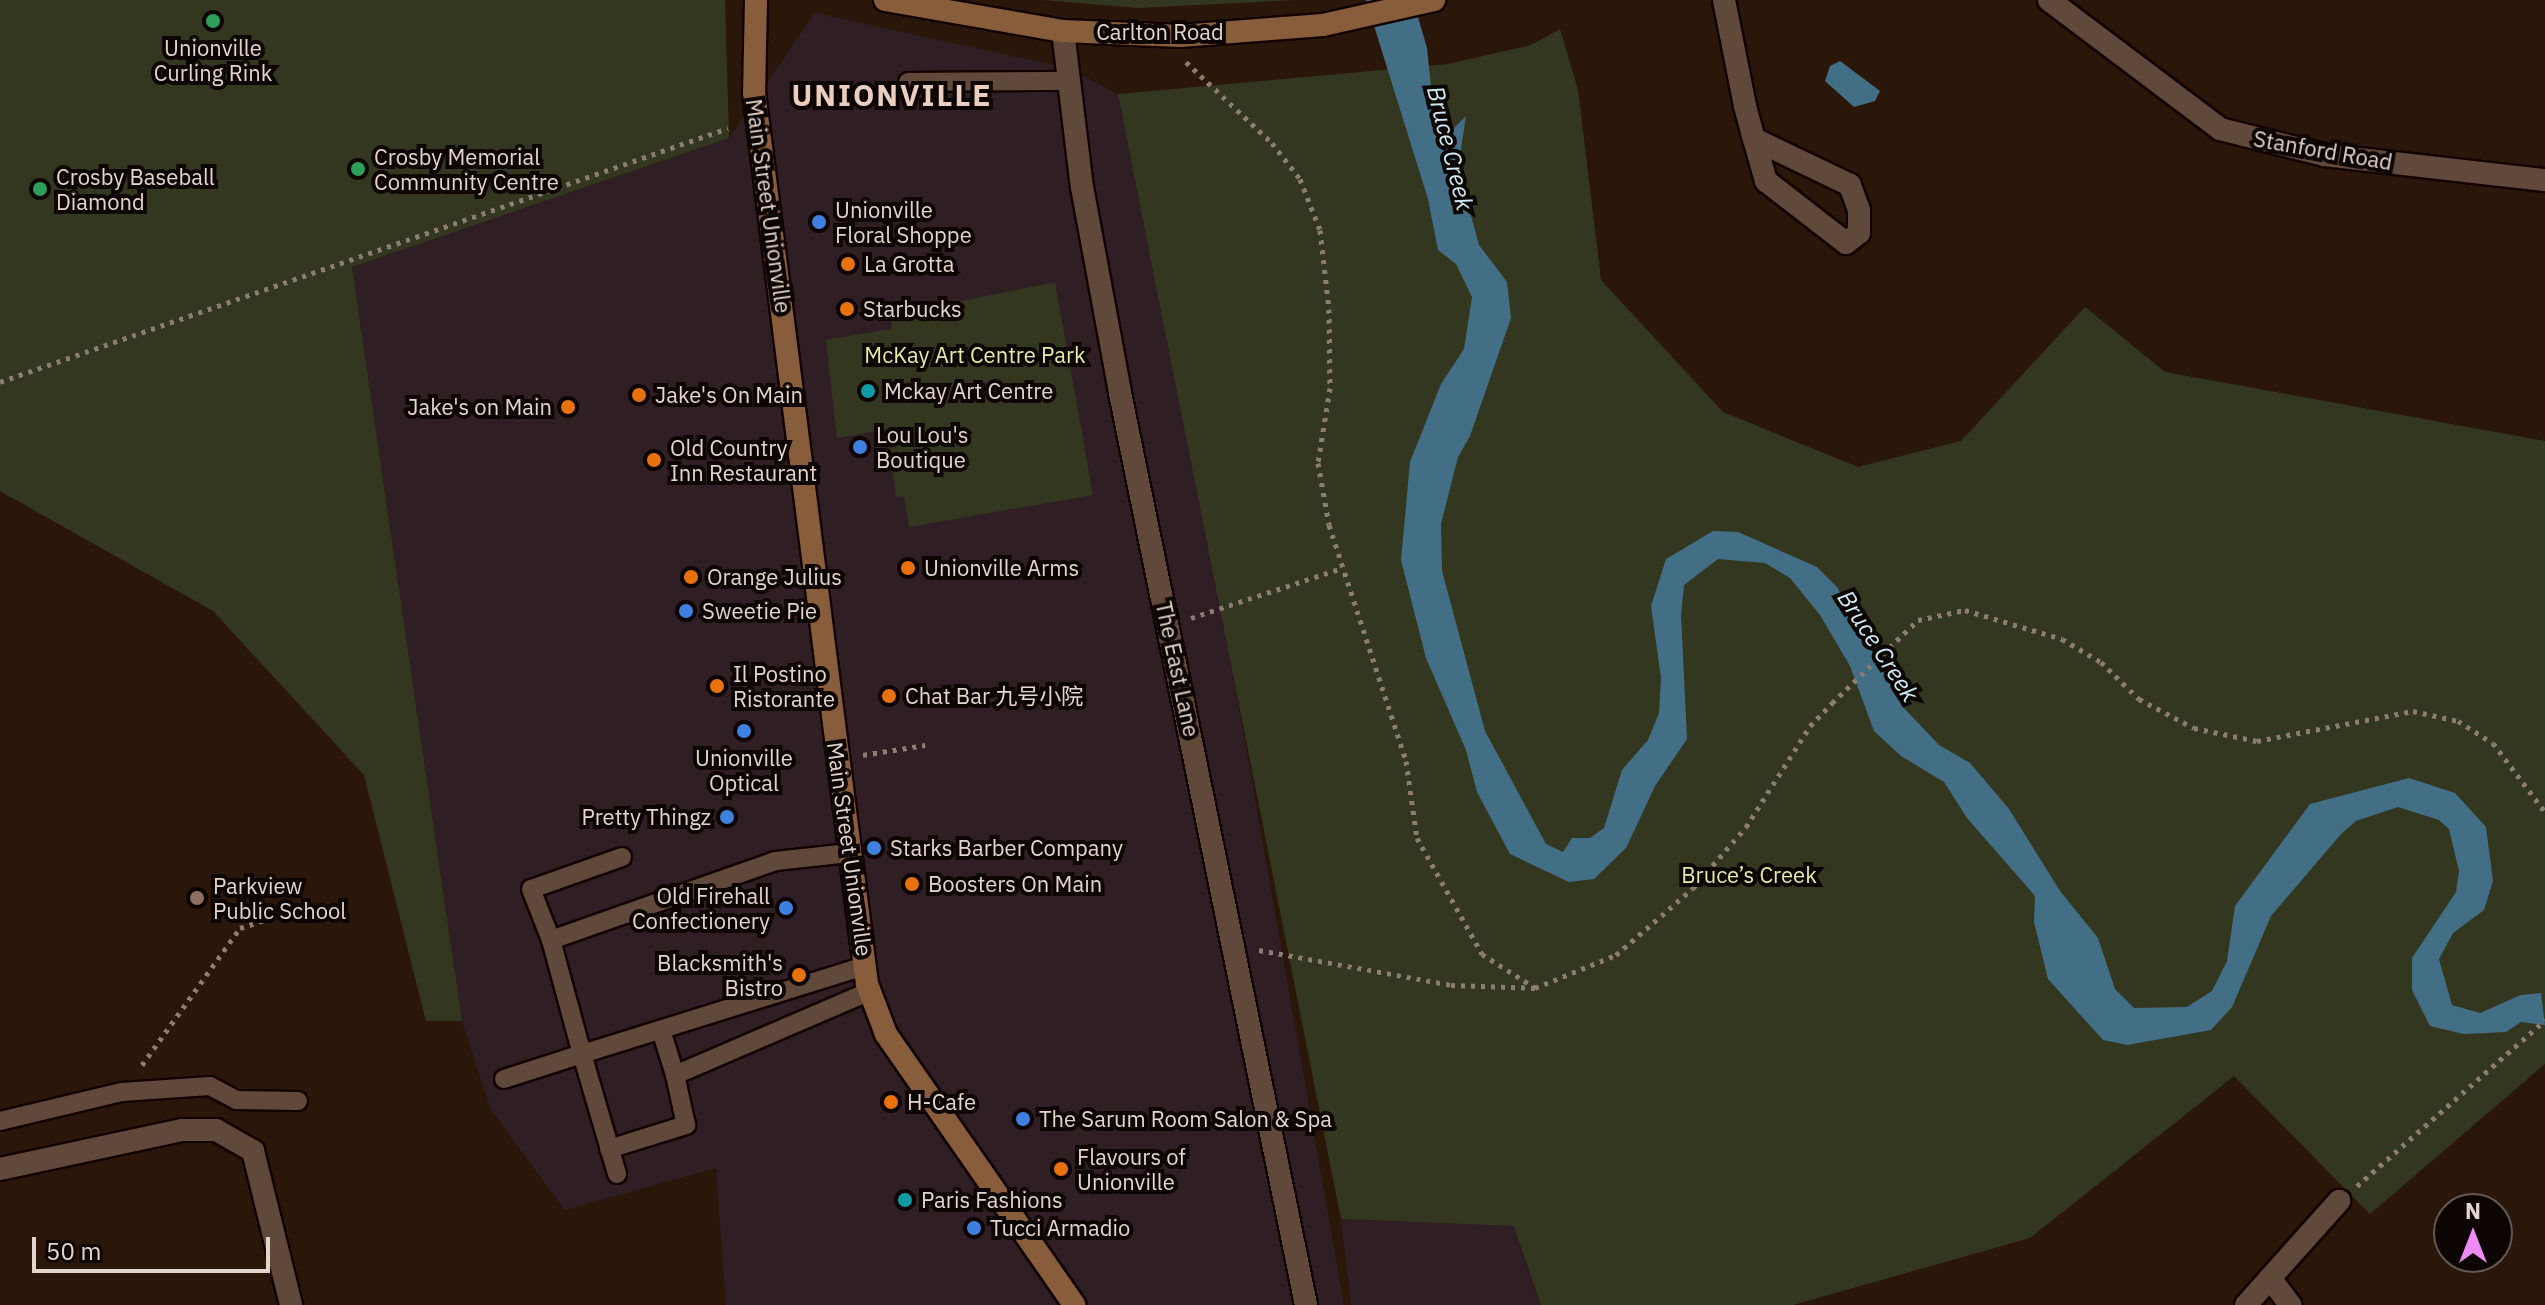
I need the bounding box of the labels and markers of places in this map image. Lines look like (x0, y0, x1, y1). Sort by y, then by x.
marker: Unionville Curling Rink (204, 12, 222, 30)
place label: Unionville Curling Rink (154, 34, 272, 86)
place label: Crosby Memorial Community Centre (374, 143, 559, 194)
marker: Crosby Memorial Community Centre (349, 160, 367, 178)
place label: Crosby Baseball Diamond (56, 163, 215, 214)
marker: Crosby Baseball Diamond (31, 180, 49, 198)
place label: Unionville Floral Shoppe (835, 196, 972, 248)
marker: Unionville Floral Shoppe (810, 213, 828, 231)
place label: La Grotta (864, 251, 955, 277)
marker: La Grotta (839, 255, 857, 273)
place label: Starbucks (863, 296, 962, 322)
marker: Starbucks (838, 300, 856, 318)
place label: Mckay Art Centre (884, 378, 1053, 404)
place label: Jake's On Main (655, 382, 803, 408)
marker: Mckay Art Centre (859, 382, 877, 400)
marker: Jake's On Main (630, 386, 648, 404)
place label: Jake's on Main (407, 394, 552, 420)
marker: Jake's on Main (559, 398, 577, 416)
place label: Lou Lou's Boutique (876, 421, 968, 472)
place label: Old Country Inn Restaurant (670, 434, 817, 486)
marker: Lou Lou's Boutique (851, 438, 869, 456)
marker: Old Country Inn Restaurant (645, 451, 663, 469)
place label: Unionville Arms (924, 555, 1079, 581)
marker: Unionville Arms (899, 559, 917, 577)
place label: Orange Julius (707, 564, 842, 590)
marker: Orange Julius (682, 568, 700, 586)
place label: Sweetie Pie (702, 598, 817, 624)
marker: Sweetie Pie (677, 602, 695, 620)
place label: Il Postino Ristorante (733, 660, 835, 712)
marker: Il Postino Ristorante (708, 677, 726, 695)
place label: Chat Bar 九号小院 (905, 683, 1083, 709)
marker: Chat Bar 九号小院 (880, 687, 898, 705)
marker: Unionville Optical (735, 722, 753, 740)
place label: Unionville Optical (695, 744, 793, 796)
place label: Pretty Thingz (582, 804, 711, 830)
marker: Pretty Thingz (718, 808, 736, 826)
place label: Starks Barber Company (890, 835, 1123, 861)
marker: Starks Barber Company (865, 839, 883, 857)
place label: Boosters On Main (928, 871, 1102, 897)
place label: Parkview Public School (213, 872, 346, 924)
marker: Boosters On Main (903, 875, 921, 893)
place label: Old Firehall Confectionery (632, 882, 770, 934)
marker: Parkview Public School (188, 889, 206, 907)
marker: Old Firehall Confectionery (777, 899, 795, 917)
place label: Blacksmith's Bistro (657, 949, 783, 1000)
marker: Blacksmith's Bistro (790, 966, 808, 984)
place label: H-Cafe (907, 1089, 976, 1115)
marker: H-Cafe (882, 1093, 900, 1111)
place label: The Sarum Room Salon & Spa (1039, 1106, 1332, 1132)
marker: The Sarum Room Salon & Spa (1014, 1110, 1032, 1128)
place label: Flavours of Unionville (1077, 1143, 1186, 1194)
marker: Flavours of Unionville (1052, 1160, 1070, 1178)
place label: Paris Fashions (921, 1187, 1063, 1213)
marker: Paris Fashions (896, 1191, 914, 1209)
place label: Tucci Armadio (990, 1215, 1130, 1241)
marker: Tucci Armadio (965, 1219, 983, 1237)

